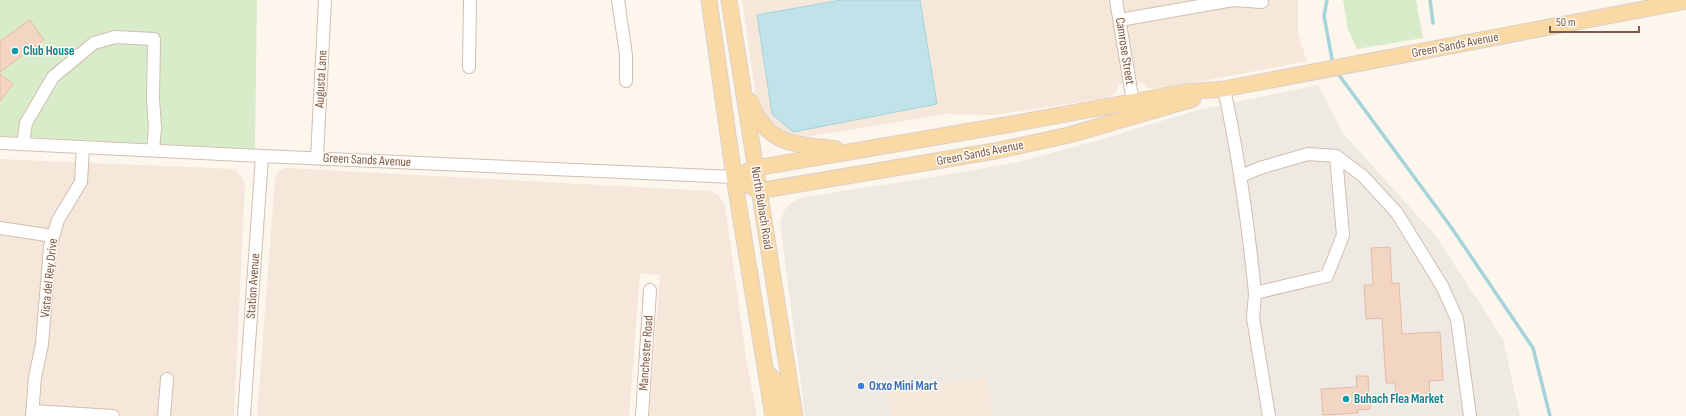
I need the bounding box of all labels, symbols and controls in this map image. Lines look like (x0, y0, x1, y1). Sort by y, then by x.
scale bar (1550, 8, 1639, 34)
text: 50 m (1556, 15, 1576, 30)
street label: Camrose Street (1112, 16, 1138, 86)
street label: Green Sands Avenue (1410, 29, 1500, 61)
place label: Club House (23, 43, 75, 59)
marker: Club House (10, 46, 20, 56)
street label: Augusta Lane (311, 50, 331, 109)
street label: Green Sands Avenue (935, 137, 1025, 169)
street label: Green Sands Avenue (323, 150, 411, 170)
street label: North Buhach Road (748, 165, 776, 251)
street label: Vista del Rey Drive (37, 237, 61, 319)
street label: Station Avenue (243, 253, 263, 319)
street label: Manchester Road (635, 315, 657, 391)
place label: Oxxo Mini Mart (869, 378, 938, 394)
marker: Oxxo Mini Mart (856, 381, 866, 391)
place label: Buhach Flea Market (1354, 391, 1444, 407)
marker: Buhach Flea Market (1341, 394, 1351, 404)

